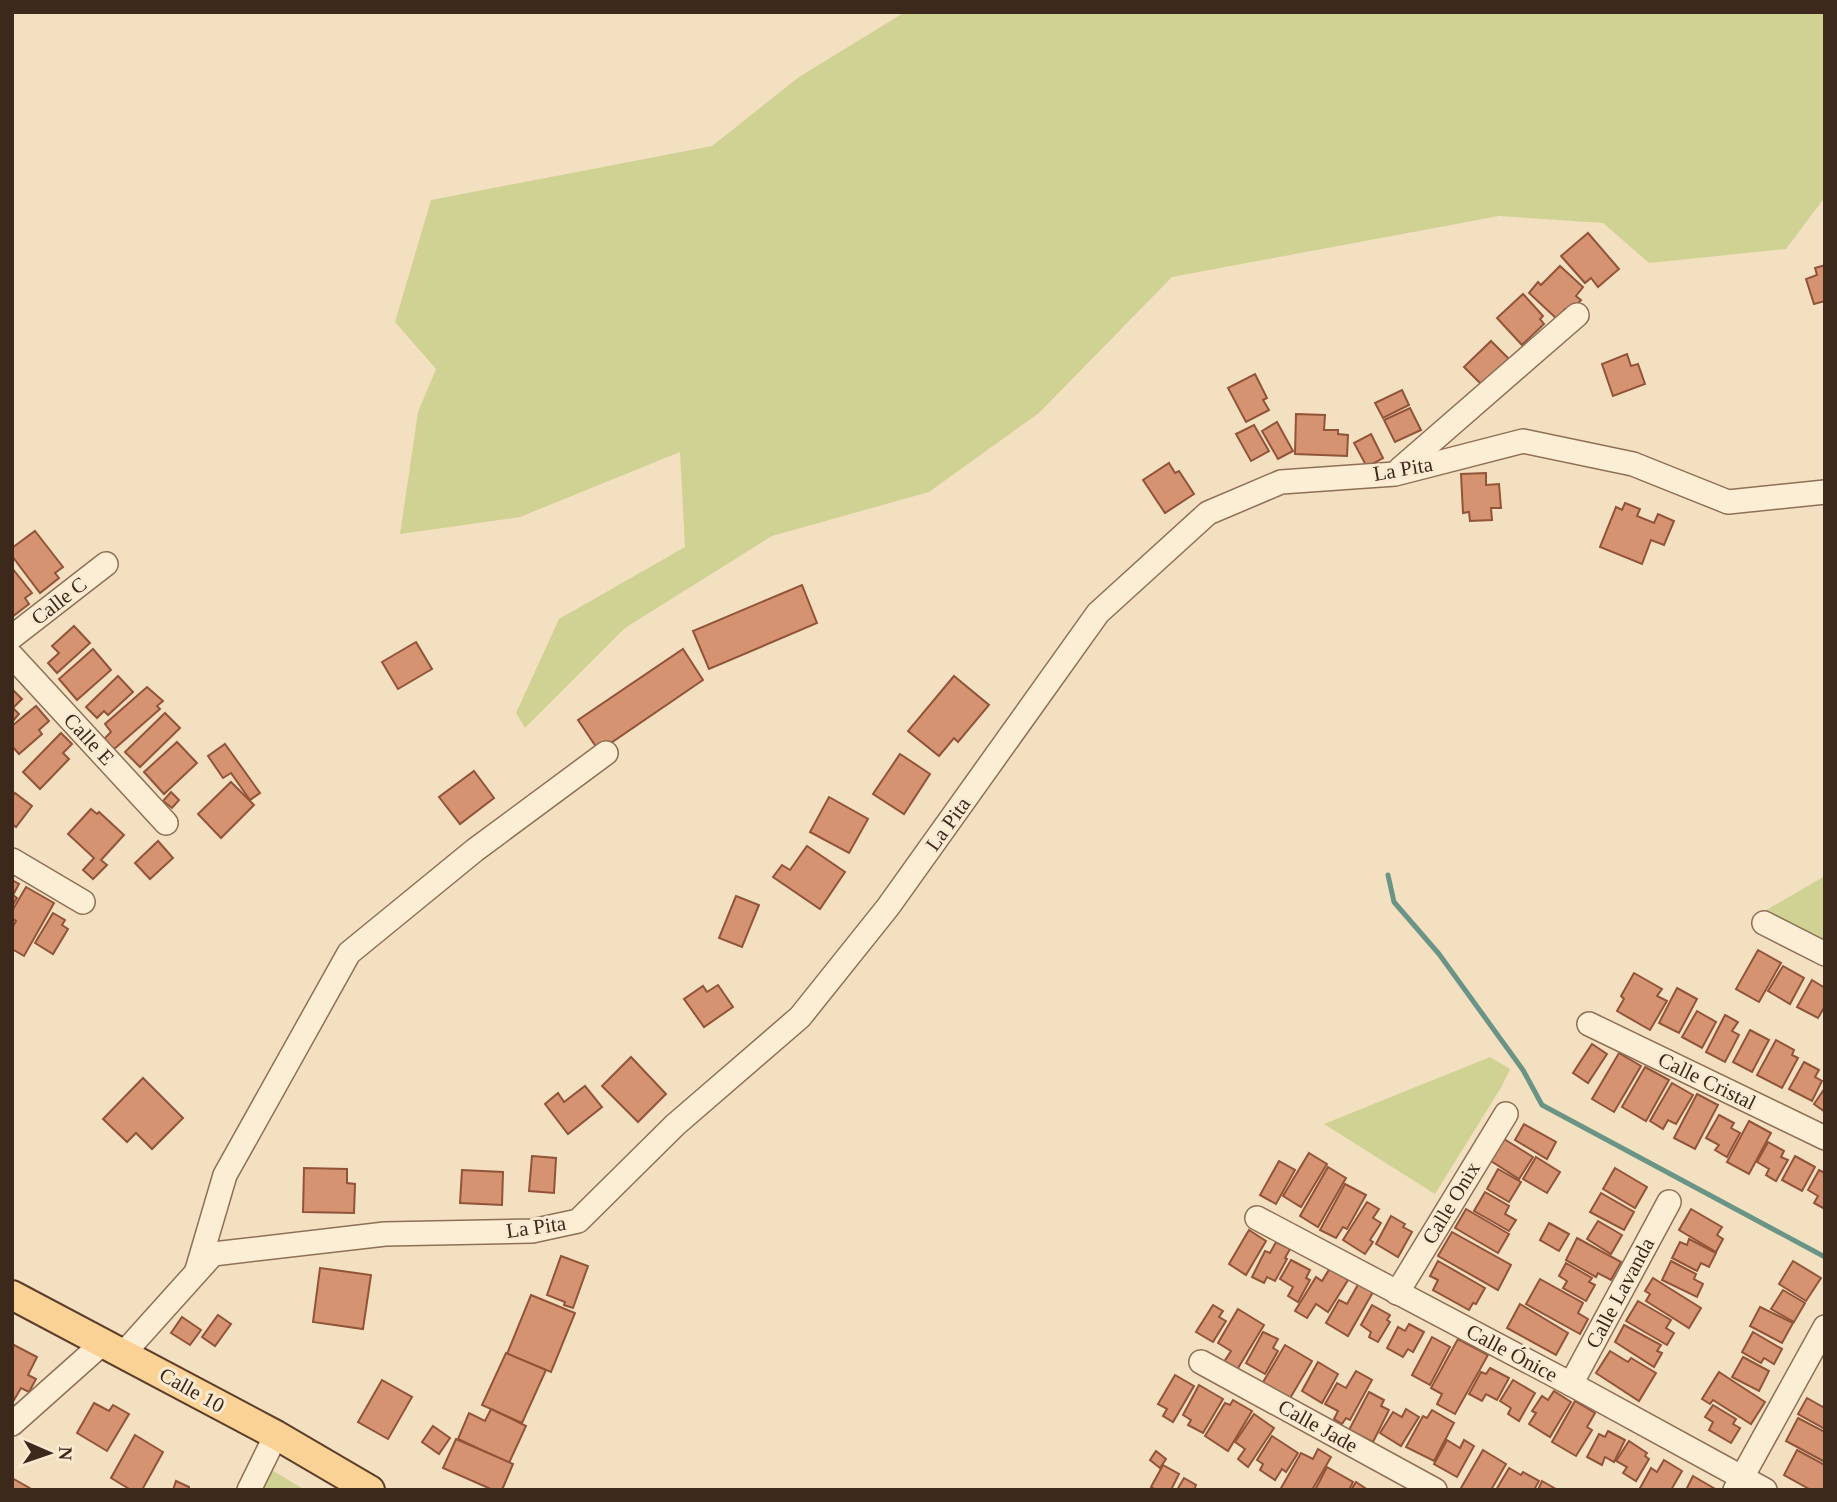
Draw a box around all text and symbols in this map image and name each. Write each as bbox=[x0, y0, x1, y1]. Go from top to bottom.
street label: La Pita bbox=[1371, 452, 1435, 486]
street label: Calle C bbox=[27, 572, 91, 630]
street label: Calle E bbox=[59, 708, 119, 770]
street label: La Pita bbox=[921, 792, 976, 855]
street label: Calle Cristal bbox=[1654, 1047, 1760, 1115]
street label: Calle Onix bbox=[1417, 1157, 1485, 1248]
street label: La Pita bbox=[505, 1211, 568, 1243]
street label: Calle Lavanda bbox=[1581, 1233, 1660, 1352]
street label: Calle Ónice bbox=[1462, 1319, 1562, 1387]
street label: Calle 10 bbox=[155, 1362, 229, 1418]
street label: Calle Jade bbox=[1274, 1394, 1362, 1458]
north arrow bbox=[14, 1418, 84, 1488]
text: N bbox=[55, 1446, 76, 1461]

